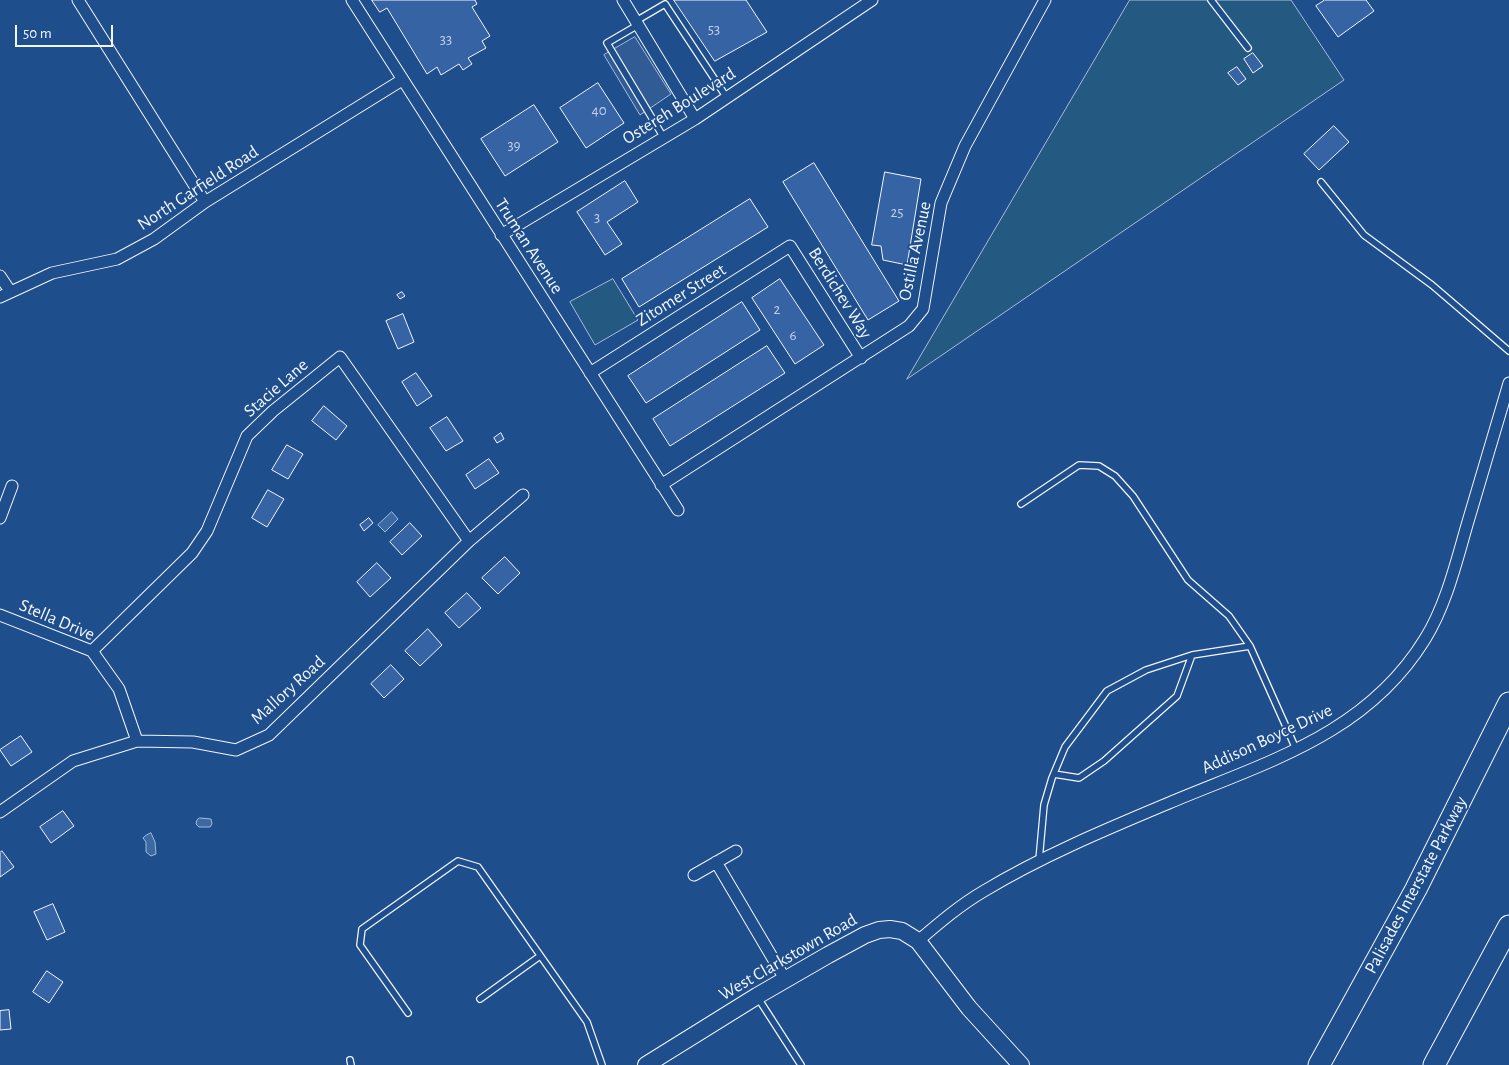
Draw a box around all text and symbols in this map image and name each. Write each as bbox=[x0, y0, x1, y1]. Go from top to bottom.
scale bar bbox=[18, 15, 115, 47]
house number: 53 bbox=[708, 20, 720, 38]
text: 50 m bbox=[23, 26, 52, 41]
house number: 33 bbox=[440, 30, 452, 48]
street label: Ostereh Boulevard bbox=[619, 63, 739, 149]
house number: 40 bbox=[591, 101, 607, 119]
house number: 39 bbox=[507, 136, 521, 154]
street label: North Garfield Road bbox=[133, 141, 263, 235]
street label: Truman Avenue bbox=[490, 194, 568, 298]
street label: Ostilla Avenue bbox=[894, 199, 936, 303]
house number: 25 bbox=[890, 203, 904, 221]
house number: 3 bbox=[594, 208, 600, 226]
street label: Berdichev Way bbox=[803, 243, 877, 343]
street label: Zitomer Street bbox=[632, 259, 730, 331]
house number: 2 bbox=[774, 300, 780, 318]
house number: 6 bbox=[789, 326, 797, 344]
street label: Stacie Lane bbox=[239, 354, 313, 422]
street label: Stella Drive bbox=[16, 594, 98, 646]
street label: Mallory Road bbox=[246, 651, 330, 729]
street label: Addison Boyce Drive bbox=[1198, 699, 1336, 779]
street label: Palisades Interstate Parkway bbox=[1360, 793, 1472, 977]
street label: West Clarkstown Road bbox=[715, 909, 861, 1005]

